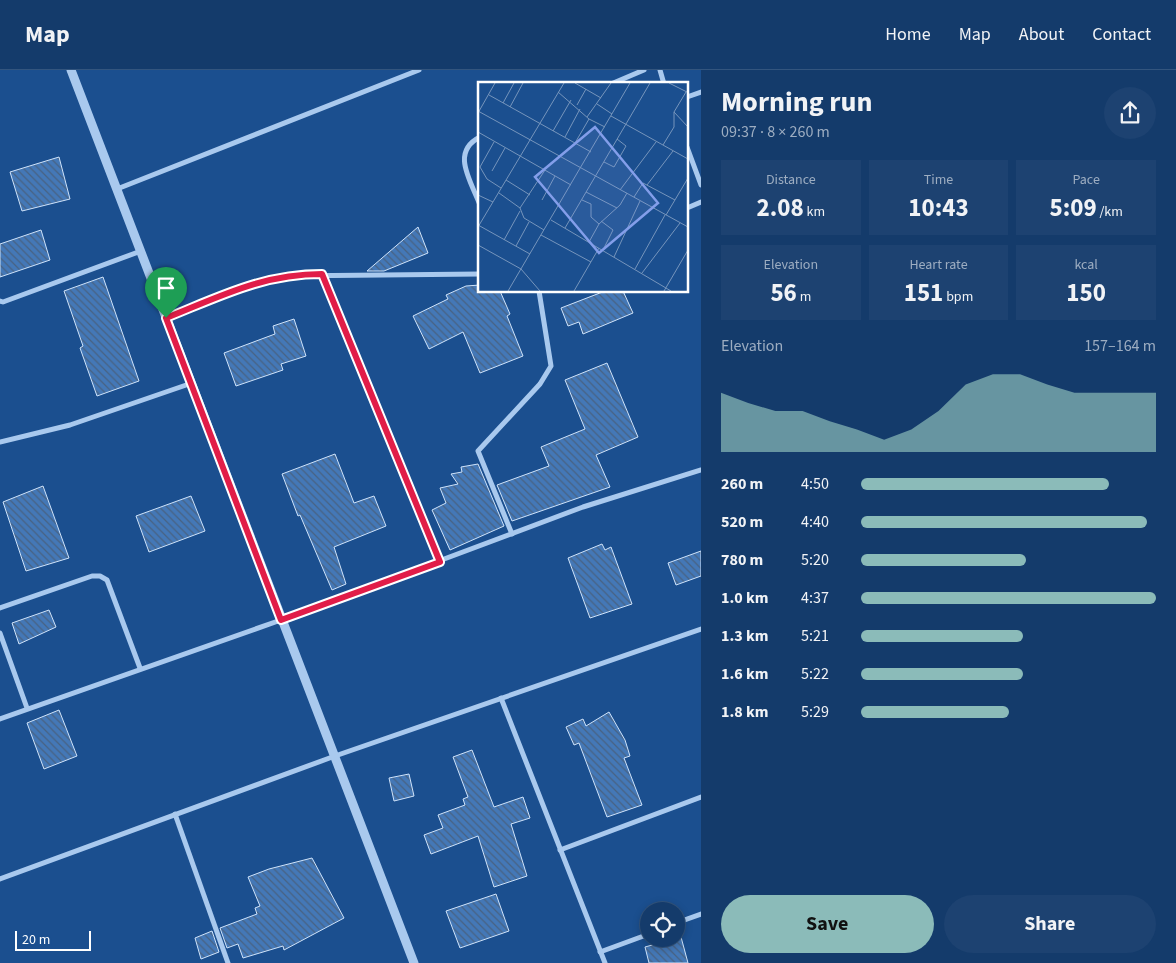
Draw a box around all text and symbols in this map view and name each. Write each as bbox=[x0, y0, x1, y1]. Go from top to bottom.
text: Map bbox=[25, 17, 70, 52]
text: Home bbox=[885, 22, 931, 47]
text: Map bbox=[959, 22, 991, 47]
text: About bbox=[1019, 22, 1064, 47]
text: Contact bbox=[1092, 22, 1151, 47]
inset map bbox=[478, 82, 688, 292]
text: Morning run bbox=[721, 82, 872, 122]
button: share bbox=[1104, 87, 1156, 139]
text: 09:37 · 8 × 260 m bbox=[721, 121, 830, 143]
text: Distance bbox=[766, 170, 816, 190]
text: Time bbox=[924, 170, 953, 190]
text: Pace bbox=[1072, 170, 1100, 190]
text: 2.08 bbox=[757, 190, 804, 226]
text: 10:43 bbox=[908, 190, 969, 226]
text: 5:09 bbox=[1049, 190, 1097, 226]
text: km bbox=[804, 202, 825, 222]
text: /km bbox=[1097, 202, 1123, 222]
text: Elevation bbox=[764, 255, 818, 275]
text: Heart rate bbox=[909, 255, 968, 275]
text: kcal bbox=[1074, 255, 1098, 275]
pin bbox=[145, 267, 187, 318]
icon: arrive bbox=[152, 274, 180, 302]
text: 56 bbox=[770, 275, 797, 311]
text: 151 bbox=[904, 275, 943, 311]
text: 150 bbox=[1066, 275, 1106, 311]
text: m bbox=[797, 287, 811, 307]
text: bpm bbox=[943, 287, 973, 307]
text: Elevation bbox=[721, 335, 783, 357]
text: 157–164 m bbox=[1084, 335, 1156, 357]
text: 260 m bbox=[721, 473, 763, 495]
text: 4:50 bbox=[801, 473, 829, 495]
text: 520 m bbox=[721, 511, 763, 533]
text: 4:40 bbox=[801, 511, 829, 533]
text: 780 m bbox=[721, 549, 763, 571]
text: 5:20 bbox=[801, 549, 829, 571]
text: 1.0 km bbox=[721, 587, 768, 609]
text: 4:37 bbox=[801, 587, 829, 609]
text: 1.3 km bbox=[721, 625, 768, 647]
text: 5:21 bbox=[801, 625, 829, 647]
text: 1.6 km bbox=[721, 663, 768, 685]
text: 5:22 bbox=[801, 663, 829, 685]
text: 1.8 km bbox=[721, 701, 768, 723]
text: 5:29 bbox=[801, 701, 829, 723]
button: Save bbox=[721, 895, 934, 953]
button: Share bbox=[944, 895, 1156, 953]
map controls bbox=[640, 902, 685, 947]
button: locate bbox=[640, 902, 685, 947]
scale bar bbox=[15, 928, 91, 951]
text: 20 m bbox=[22, 930, 50, 950]

